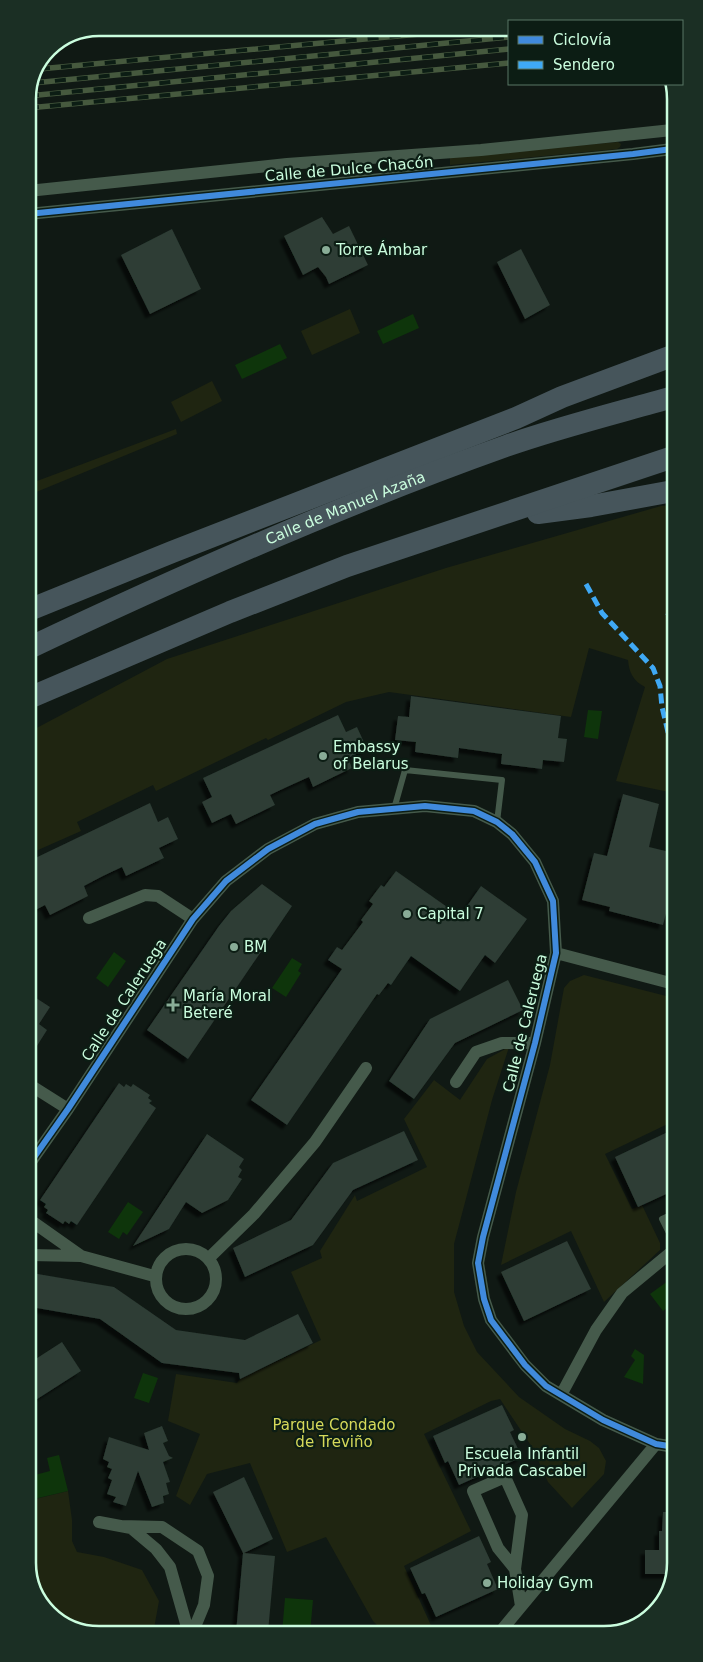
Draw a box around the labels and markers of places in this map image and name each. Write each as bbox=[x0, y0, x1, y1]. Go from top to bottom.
place label: Torre Ámbar bbox=[335, 240, 428, 259]
marker: Torre Ámbar bbox=[320, 244, 332, 256]
place label: Embassy of Belarus bbox=[333, 738, 409, 773]
marker: Embassy of Belarus bbox=[317, 750, 329, 762]
place label: Capital 7 bbox=[417, 905, 484, 923]
marker: Capital 7 bbox=[401, 908, 413, 920]
place label: BM bbox=[244, 938, 267, 956]
marker: BM bbox=[228, 941, 240, 953]
place label: María Moral Beteré bbox=[183, 987, 271, 1022]
marker: María Moral Beteré bbox=[167, 999, 179, 1011]
marker: Escuela Infantil Privada Cascabel bbox=[516, 1431, 528, 1443]
place label: Escuela Infantil Privada Cascabel bbox=[458, 1445, 586, 1480]
place label: Holiday Gym bbox=[497, 1574, 593, 1592]
marker: Holiday Gym bbox=[481, 1577, 493, 1589]

